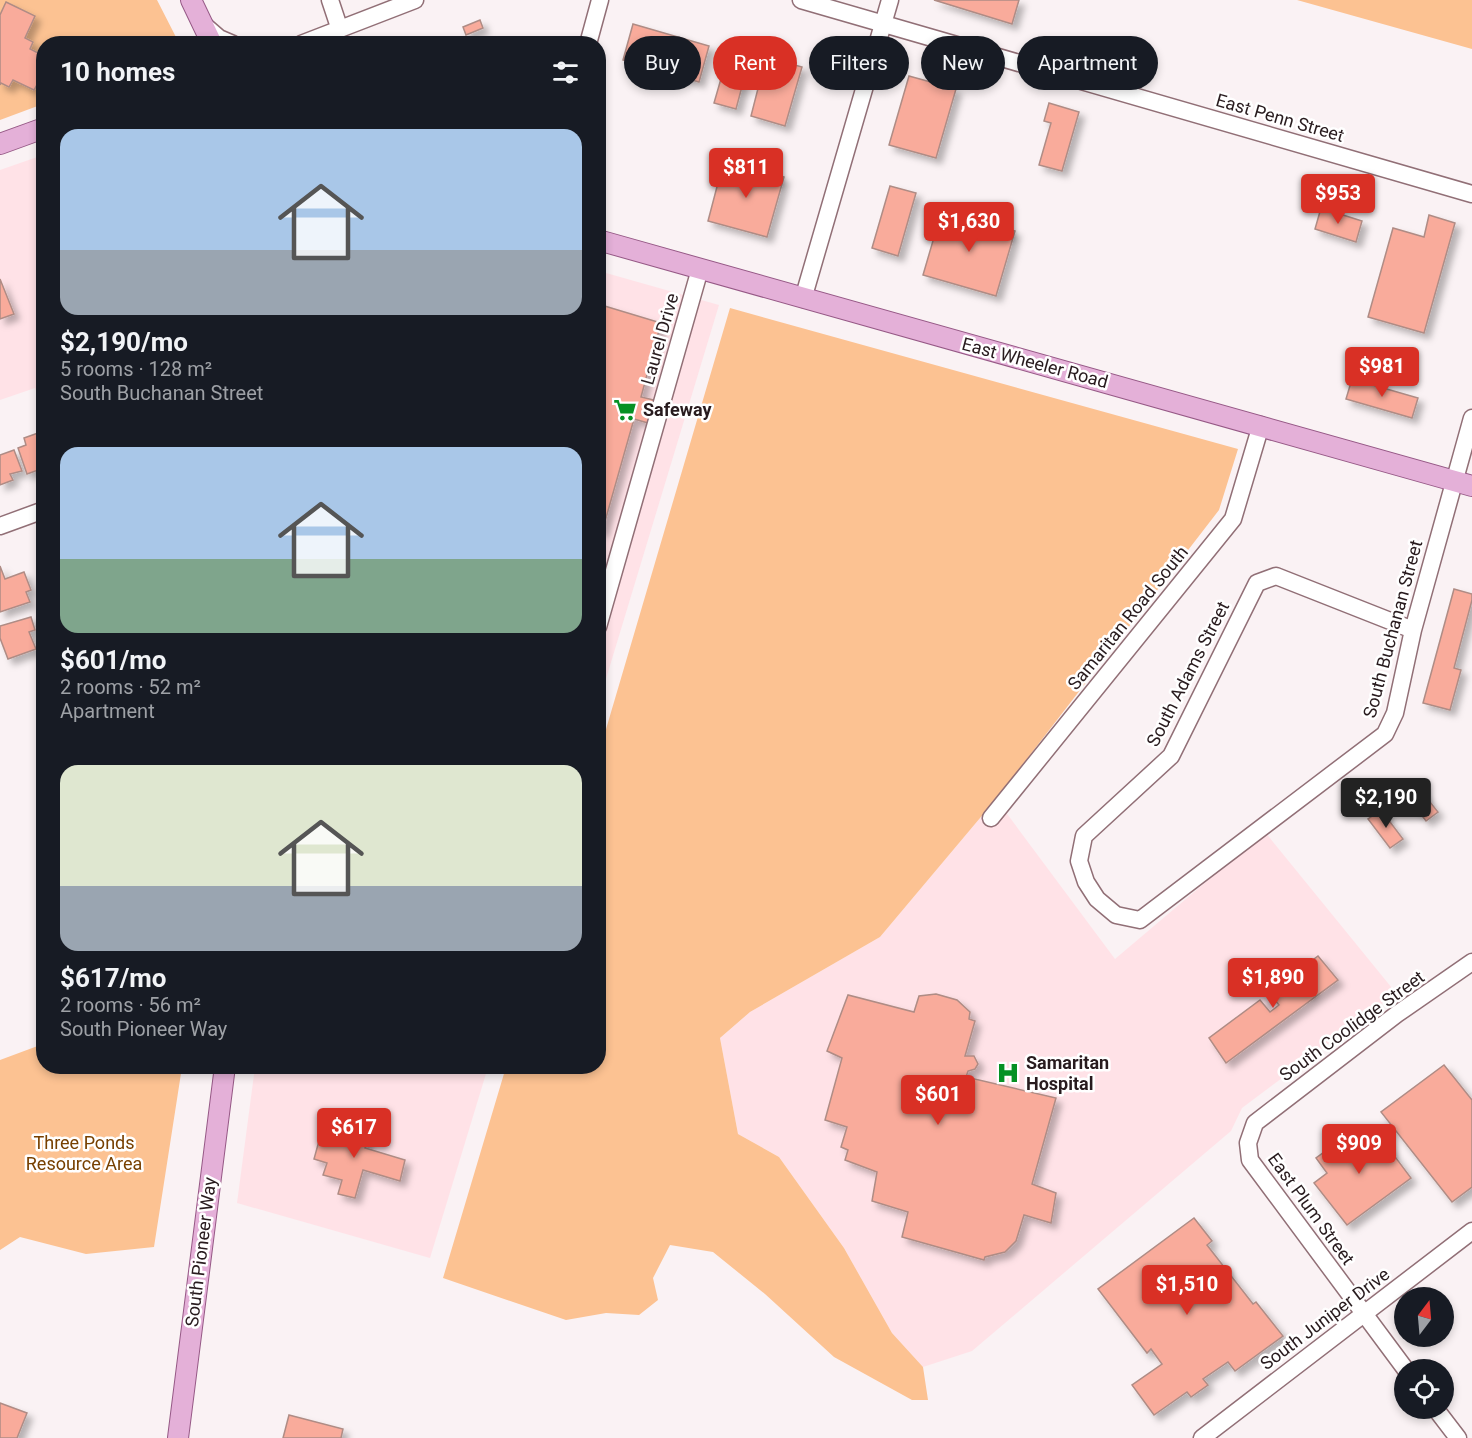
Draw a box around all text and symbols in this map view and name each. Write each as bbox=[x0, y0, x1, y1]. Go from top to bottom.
chip: Buy bbox=[624, 36, 701, 90]
chip: Rent bbox=[713, 36, 797, 90]
chip: Filters bbox=[809, 36, 909, 90]
chip: New bbox=[921, 36, 1005, 90]
chip: Apartment bbox=[1017, 36, 1158, 90]
icon: filters bbox=[549, 56, 582, 89]
text: 10 homes bbox=[60, 57, 175, 87]
street label: East Penn Street bbox=[1214, 89, 1347, 146]
pin: $811 bbox=[710, 148, 782, 199]
text: $811 bbox=[723, 155, 769, 179]
icon: home bbox=[267, 168, 375, 276]
pin: $953 bbox=[1302, 174, 1374, 225]
text: $953 bbox=[1315, 181, 1361, 205]
pin: $1,630 bbox=[920, 202, 1018, 253]
text: $1,630 bbox=[938, 209, 1000, 233]
street label: Laurel Drive bbox=[636, 291, 683, 387]
text: $2,190/mo bbox=[60, 327, 188, 357]
street label: East Wheeler Road bbox=[960, 333, 1111, 392]
pin: $981 bbox=[1346, 347, 1418, 398]
text: $981 bbox=[1359, 354, 1405, 378]
text: 5 rooms · 128 m² bbox=[60, 357, 212, 381]
text: South Buchanan Street bbox=[60, 381, 263, 405]
supermarket icon: Safeway bbox=[612, 397, 638, 423]
place label: Safeway bbox=[643, 399, 712, 420]
icon: home bbox=[267, 486, 375, 594]
street label: South Buchanan Street bbox=[1359, 538, 1426, 720]
street label: Samaritan Road South bbox=[1063, 541, 1192, 694]
street label: South Adams Street bbox=[1142, 598, 1233, 750]
text: $601/mo bbox=[60, 645, 167, 675]
text: 2 rooms · 52 m² bbox=[60, 675, 201, 699]
text: Apartment bbox=[60, 699, 155, 723]
pin: $2,190 bbox=[1337, 778, 1435, 829]
text: $2,190 bbox=[1355, 785, 1417, 809]
icon: home bbox=[267, 804, 375, 912]
pin: $1,890 bbox=[1224, 958, 1322, 1009]
text: $617/mo bbox=[60, 963, 167, 993]
text: $1,890 bbox=[1242, 965, 1304, 989]
street label: South Coolidge Street bbox=[1275, 966, 1428, 1085]
text: 2 rooms · 56 m² bbox=[60, 993, 201, 1017]
text: South Pioneer Way bbox=[60, 1017, 227, 1041]
place label: Samaritan Hospital bbox=[1026, 1052, 1109, 1094]
hospital icon: Samaritan Hospital bbox=[995, 1060, 1021, 1086]
pin: $601 bbox=[902, 1075, 974, 1126]
text: $601 bbox=[915, 1082, 961, 1106]
pin: $617 bbox=[318, 1108, 390, 1159]
text: $617 bbox=[331, 1115, 377, 1139]
pin: $909 bbox=[1323, 1124, 1395, 1175]
text: $909 bbox=[1336, 1131, 1382, 1155]
park label: Three Ponds Resource Area bbox=[26, 1132, 142, 1174]
street label: East Plum Street bbox=[1264, 1149, 1359, 1269]
street label: South Pioneer Way bbox=[181, 1175, 220, 1328]
street label: South Juniper Drive bbox=[1256, 1263, 1393, 1374]
pin: $1,510 bbox=[1138, 1265, 1236, 1316]
text: $1,510 bbox=[1156, 1272, 1218, 1296]
north arrow bbox=[1394, 1287, 1454, 1347]
map controls bbox=[1394, 1287, 1454, 1419]
button: locate bbox=[1394, 1359, 1454, 1419]

